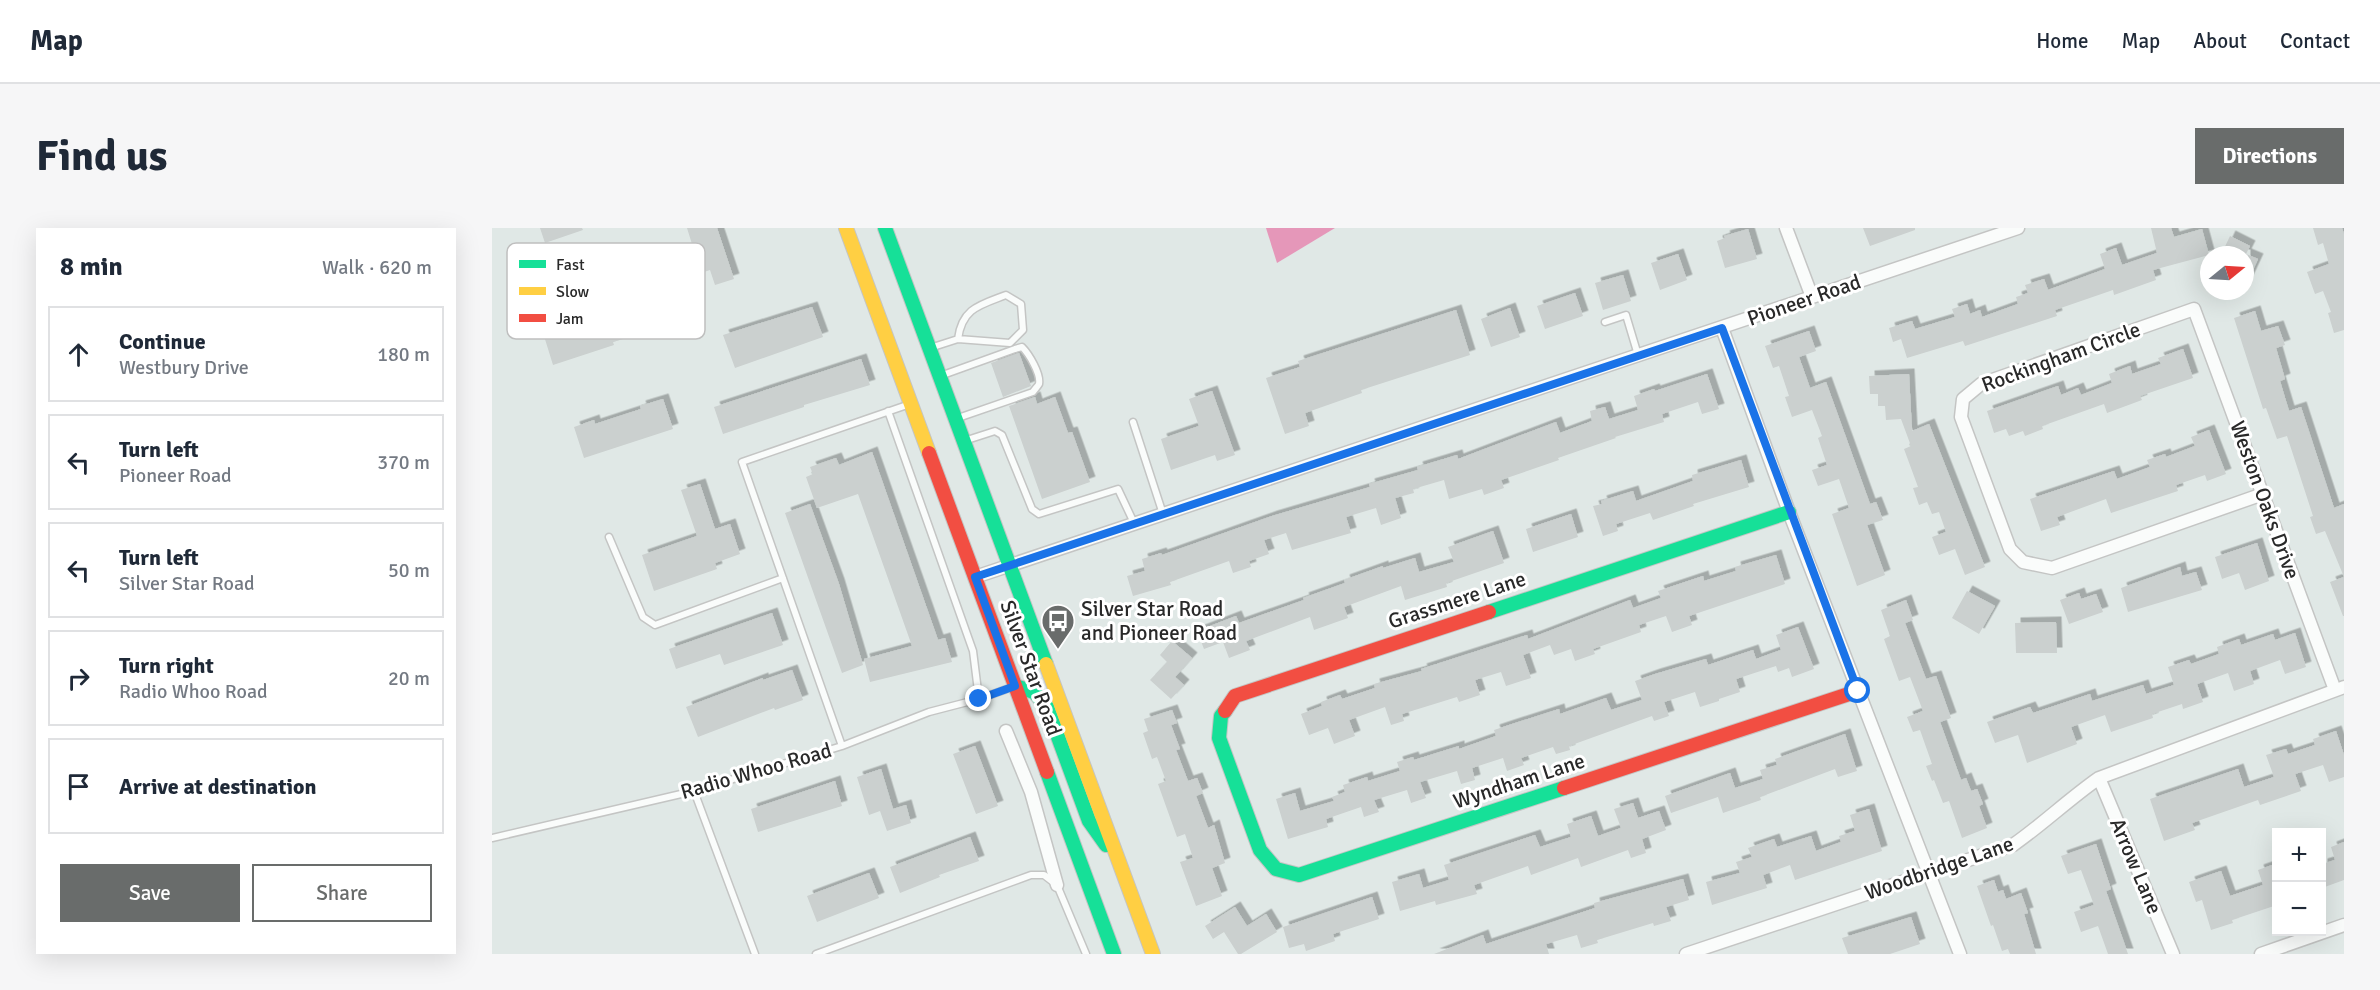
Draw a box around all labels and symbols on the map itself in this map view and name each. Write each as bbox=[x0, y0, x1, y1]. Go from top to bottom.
legend bbox=[507, 243, 705, 339]
north arrow bbox=[2200, 246, 2254, 300]
text: Fast bbox=[556, 255, 585, 275]
street label: Pioneer Road bbox=[1744, 268, 1864, 332]
text: Slow bbox=[556, 282, 590, 302]
text: Jam bbox=[556, 309, 584, 329]
street label: Rockingham Circle bbox=[1978, 316, 2144, 398]
street label: Weston Oaks Drive bbox=[2224, 417, 2306, 583]
street label: Grassmere Lane bbox=[1385, 566, 1529, 634]
place label: Silver Star Road and Pioneer Road bbox=[1081, 596, 1237, 646]
street label: Silver Star Road bbox=[994, 597, 1068, 739]
bus stop icon: Silver Star Road and Pioneer Road bbox=[1040, 603, 1076, 650]
route start bbox=[1844, 677, 1870, 703]
route end bbox=[965, 685, 991, 711]
street label: Radio Whoo Road bbox=[677, 737, 835, 805]
street label: Wyndham Lane bbox=[1450, 747, 1588, 815]
street label: Arrow Lane bbox=[2104, 814, 2168, 918]
street label: Woodbridge Lane bbox=[1861, 830, 2017, 906]

